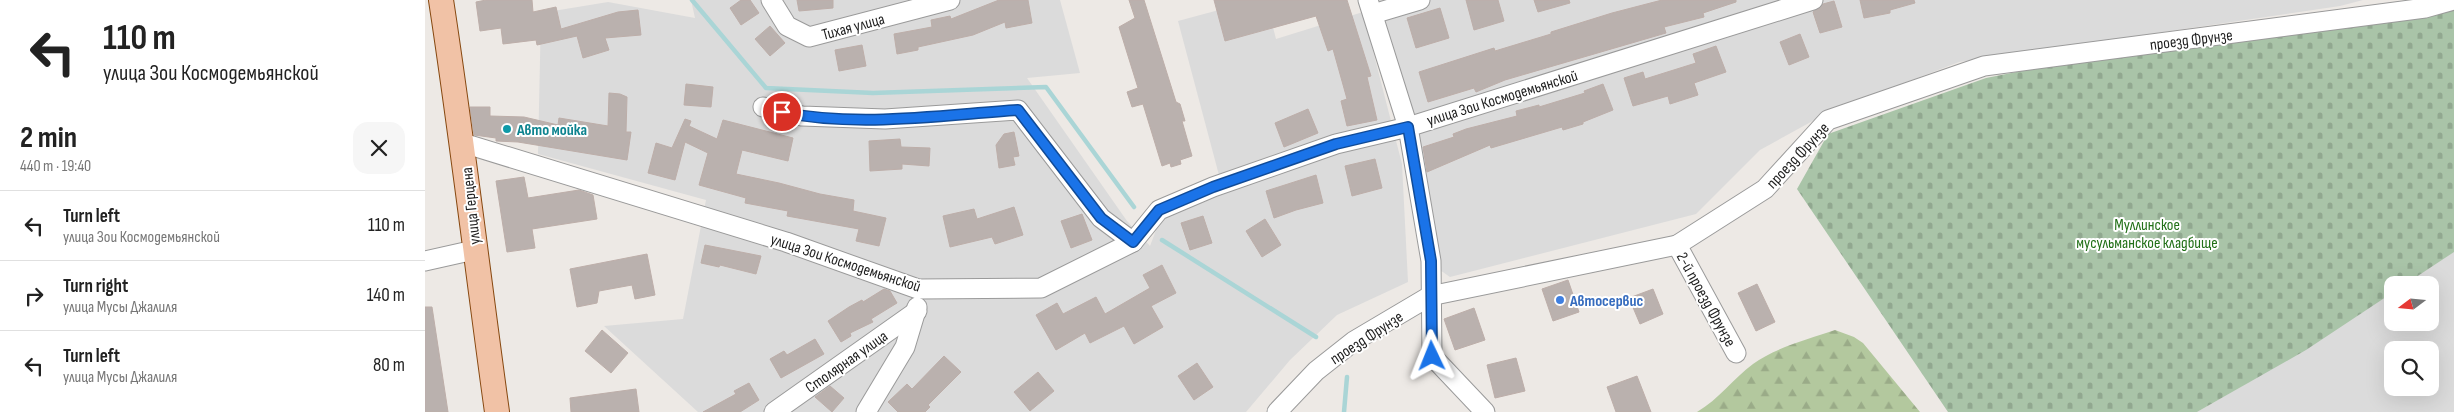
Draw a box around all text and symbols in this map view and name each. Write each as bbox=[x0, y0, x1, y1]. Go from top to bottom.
street label: Тихая улица bbox=[820, 10, 887, 45]
text: 110 m bbox=[103, 17, 176, 60]
icon: left bbox=[20, 20, 85, 85]
street label: проезд Фрунзе bbox=[2149, 26, 2234, 55]
text: улица Зои Космодемьянской bbox=[103, 60, 319, 87]
street label: улица Зои Космодемьянской bbox=[1425, 66, 1580, 130]
pin bbox=[761, 91, 803, 133]
icon: arrive bbox=[768, 98, 796, 126]
street label: проезд Фрунзе bbox=[1763, 119, 1833, 193]
text: 2 min bbox=[20, 120, 77, 156]
place label: Авто мойка bbox=[516, 121, 587, 140]
button: close bbox=[353, 122, 405, 174]
marker: Авто мойка bbox=[501, 123, 513, 135]
text: 440 m · 19:40 bbox=[20, 157, 91, 176]
street label: улица Герцена bbox=[458, 166, 485, 245]
text: Turn left bbox=[63, 205, 120, 228]
icon: left bbox=[20, 212, 48, 240]
text: 110 m bbox=[368, 214, 405, 237]
park label: Муллинское мусульманское кладбище bbox=[2076, 216, 2218, 253]
text: улица Зои Космодемьянской bbox=[63, 228, 220, 247]
street label: улица Зои Космодемьянской bbox=[768, 230, 923, 297]
street label: 2-й проезд Фрунзе bbox=[1672, 249, 1739, 350]
text: Turn right bbox=[63, 275, 128, 298]
north arrow bbox=[2384, 276, 2439, 331]
map controls bbox=[2384, 276, 2439, 396]
icon: right bbox=[20, 282, 48, 310]
text: 140 m bbox=[367, 284, 405, 307]
place label: Автосервис bbox=[1569, 292, 1643, 311]
marker: Автосервис bbox=[1554, 294, 1566, 306]
text: улица Мусы Джалиля bbox=[63, 298, 177, 317]
street label: проезд Фрунзе bbox=[1327, 308, 1407, 369]
street label: Столярная улица bbox=[802, 327, 892, 398]
position arrow bbox=[1405, 329, 1457, 381]
button: search bbox=[2384, 341, 2439, 396]
text: Turn left bbox=[63, 345, 120, 368]
icon: left bbox=[20, 352, 48, 380]
text: 80 m bbox=[373, 354, 405, 377]
text: улица Мусы Джалиля bbox=[63, 368, 177, 387]

